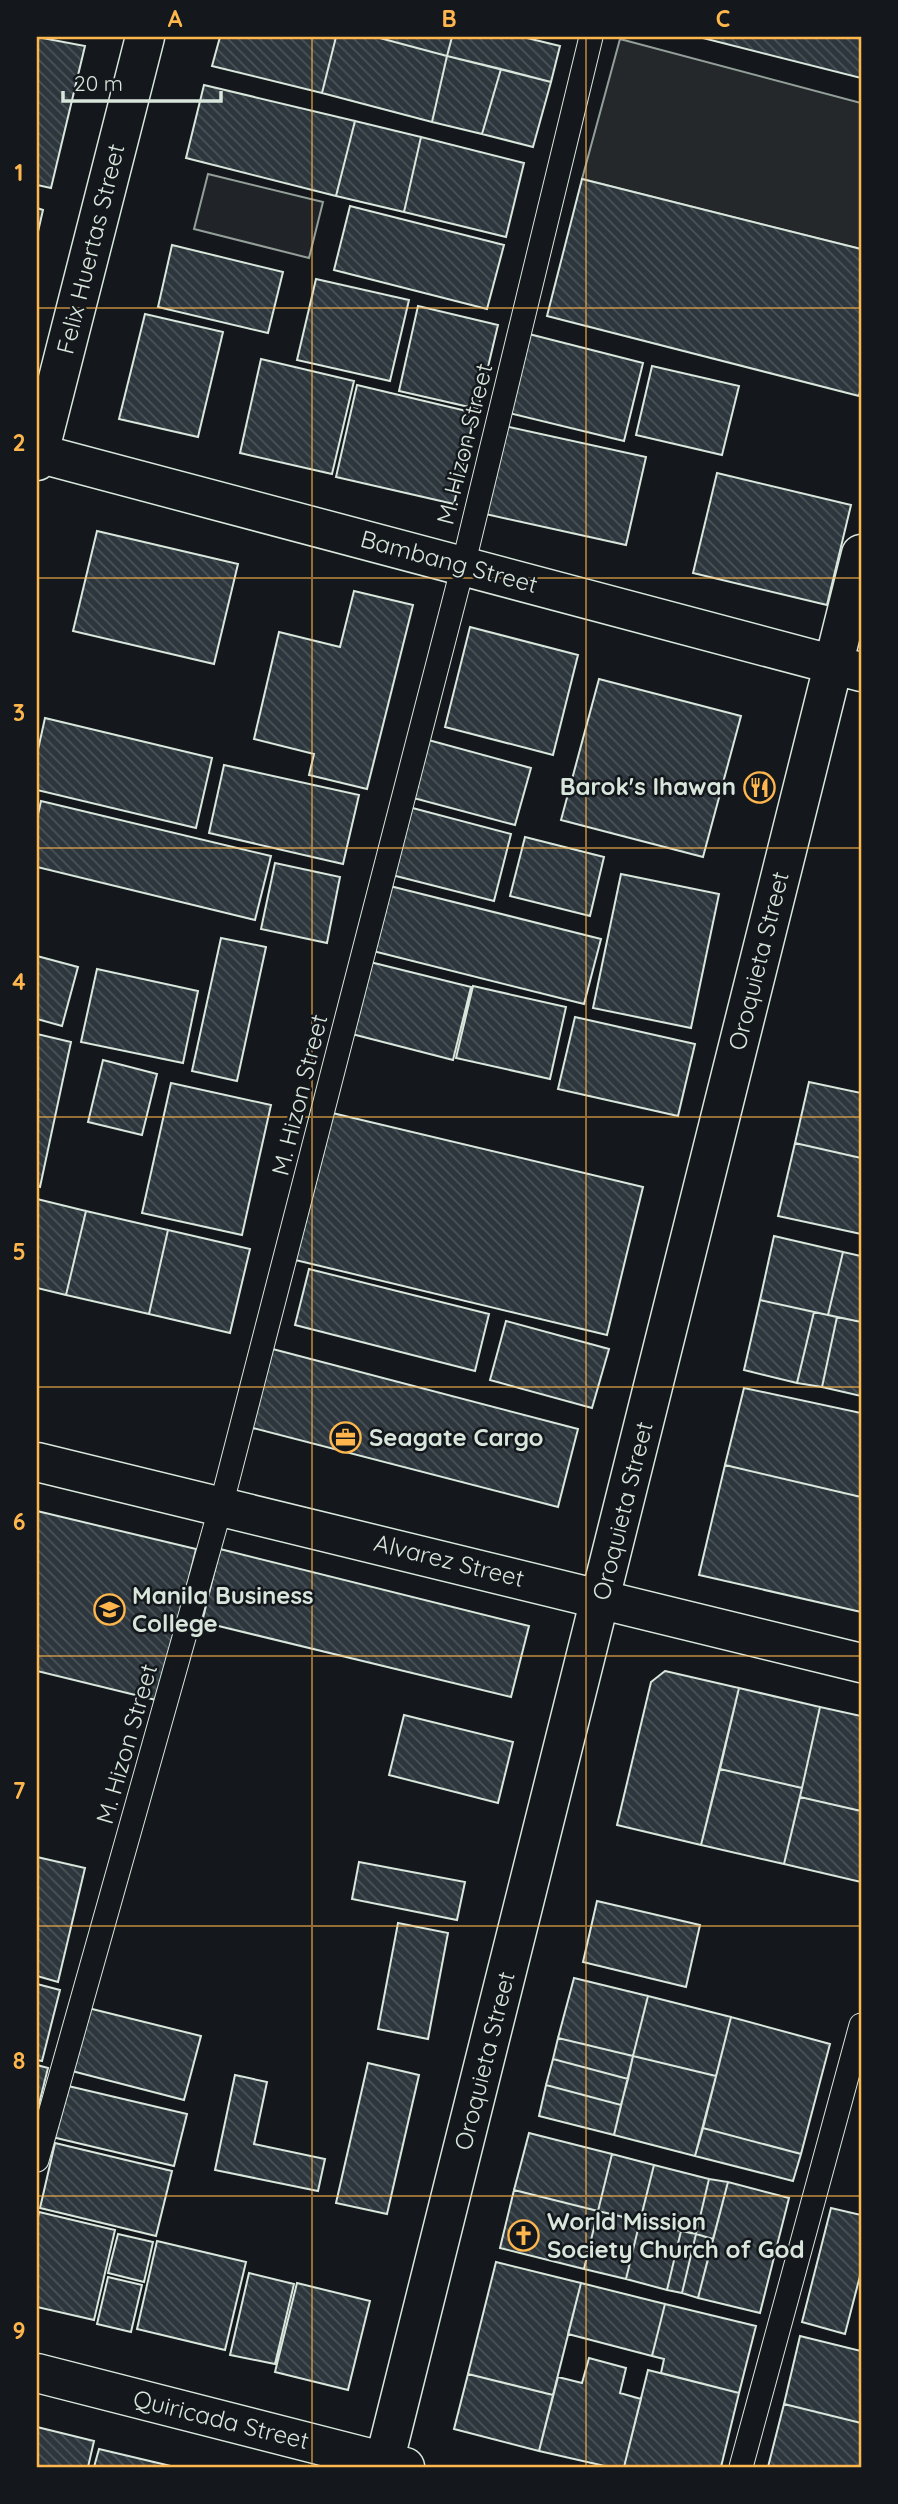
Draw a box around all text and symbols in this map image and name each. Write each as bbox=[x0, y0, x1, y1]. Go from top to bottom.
text: A bbox=[168, 4, 183, 33]
text: B bbox=[441, 4, 457, 33]
text: C bbox=[716, 4, 730, 33]
scale bar bbox=[63, 60, 220, 104]
text: 20 m bbox=[74, 70, 123, 96]
street label: Felix Huertas Street bbox=[49, 141, 131, 357]
text: 1 bbox=[15, 158, 23, 187]
street label: M. Hizon Street bbox=[430, 360, 499, 527]
text: 2 bbox=[12, 428, 26, 457]
street label: Bambang Street bbox=[357, 523, 541, 599]
text: 3 bbox=[13, 698, 25, 727]
restaurant icon: Barok's Ihawan bbox=[742, 770, 776, 804]
place label: Barok's Ihawan bbox=[560, 771, 736, 801]
street label: Oroquieta Street bbox=[721, 868, 795, 1053]
text: 4 bbox=[12, 967, 26, 996]
street label: M. Hizon Street bbox=[265, 1011, 334, 1178]
text: 5 bbox=[12, 1237, 26, 1266]
street label: Oroquieta Street bbox=[585, 1418, 659, 1603]
office icon: Seagate Cargo bbox=[329, 1421, 363, 1455]
place label: Seagate Cargo bbox=[369, 1422, 544, 1452]
text: 6 bbox=[13, 1507, 25, 1536]
street label: Alvarez Street bbox=[371, 1527, 527, 1593]
place label: Manila Business College bbox=[132, 1580, 314, 1638]
school or university icon: Manila Business College bbox=[92, 1593, 126, 1627]
street label: M. Hizon Street bbox=[89, 1660, 163, 1827]
text: 7 bbox=[13, 1776, 26, 1805]
street label: Oroquieta Street bbox=[447, 1968, 521, 2153]
text: 8 bbox=[13, 2046, 25, 2075]
place label: World Mission Society Church of God bbox=[547, 2206, 805, 2264]
church icon: World Mission Society Church of God bbox=[507, 2219, 541, 2253]
text: 9 bbox=[12, 2316, 26, 2345]
street label: Quiricada Street bbox=[130, 2383, 312, 2455]

